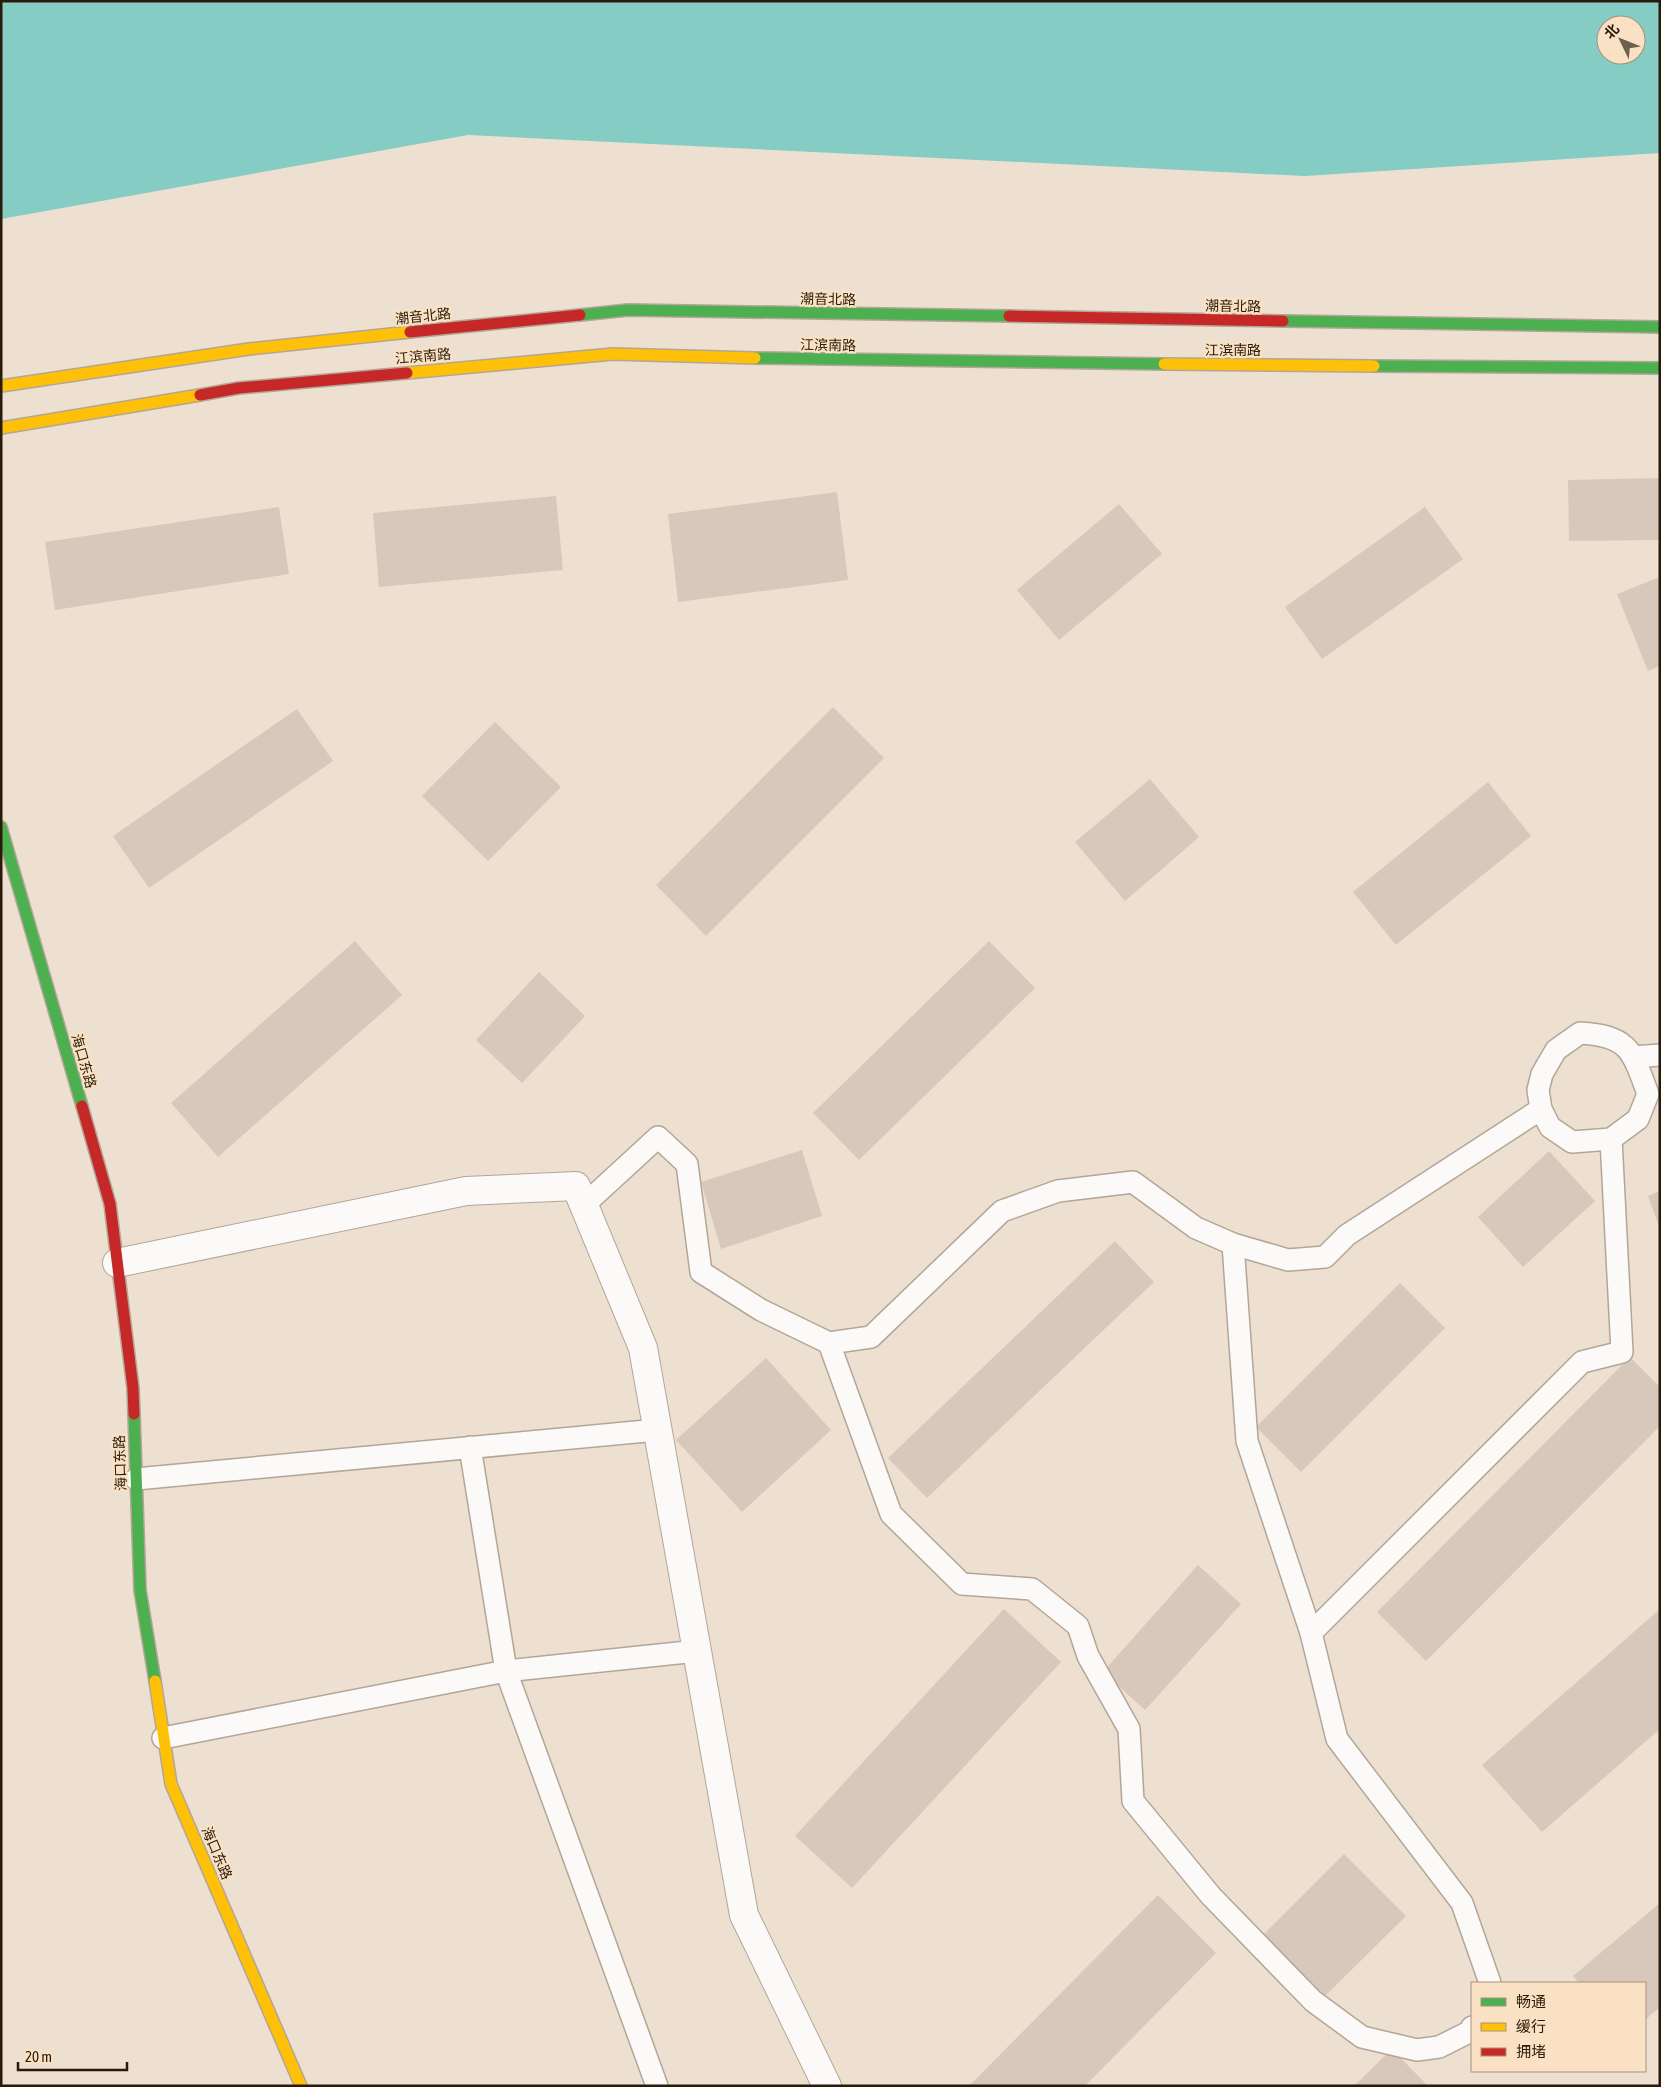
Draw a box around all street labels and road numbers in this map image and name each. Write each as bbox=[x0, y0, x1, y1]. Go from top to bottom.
street label: 潮音北路 bbox=[800, 291, 856, 307]
street label: 潮音北路 bbox=[1205, 298, 1261, 314]
street label: 潮音北路 bbox=[394, 305, 452, 327]
street label: 江滨南路 bbox=[800, 337, 856, 353]
street label: 江滨南路 bbox=[1205, 342, 1261, 358]
street label: 江滨南路 bbox=[394, 346, 452, 366]
street label: 海口东路 bbox=[69, 1032, 99, 1090]
street label: 海口东路 bbox=[111, 1435, 129, 1491]
street label: 海口东路 bbox=[199, 1824, 235, 1882]

